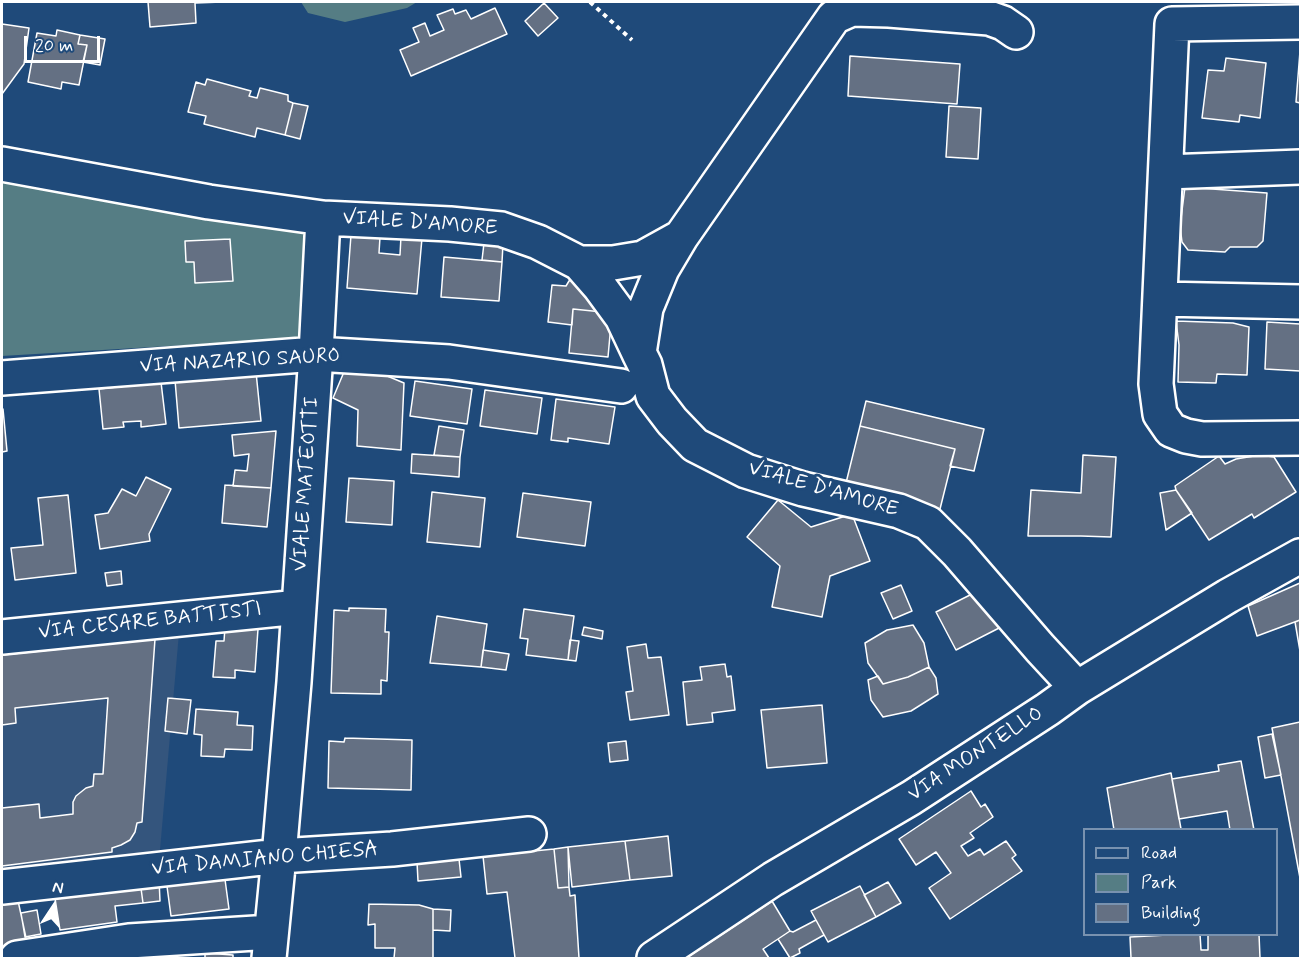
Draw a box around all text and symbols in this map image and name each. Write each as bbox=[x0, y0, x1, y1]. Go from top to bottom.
scale bar bbox=[27, 24, 104, 62]
text: 20 m bbox=[35, 34, 73, 58]
street label: VIALE D'AMORE bbox=[342, 206, 498, 242]
street label: VIA NAZARIO SAURO bbox=[139, 344, 341, 380]
street label: VIALE MATEOTTI bbox=[288, 396, 326, 572]
street label: VIALE D'AMORE bbox=[745, 457, 901, 523]
street label: VIA CESARE BATTISTI bbox=[37, 598, 263, 646]
street label: VIA MONTELLO bbox=[904, 702, 1048, 808]
legend bbox=[1083, 828, 1278, 936]
street label: VIA DAMIANO CHIESA bbox=[151, 838, 379, 882]
text: Road bbox=[1141, 841, 1177, 865]
text: Park bbox=[1141, 871, 1177, 895]
north arrow bbox=[24, 876, 84, 936]
text: N bbox=[50, 877, 65, 899]
text: Building bbox=[1141, 901, 1201, 925]

